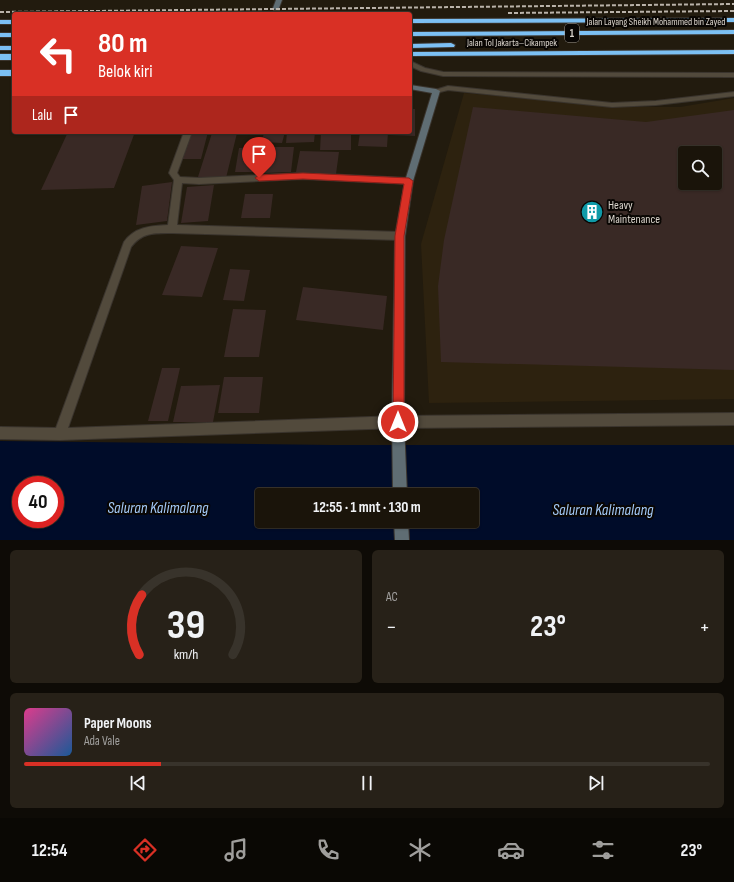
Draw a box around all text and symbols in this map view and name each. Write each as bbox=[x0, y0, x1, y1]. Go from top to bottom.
street label: Jalan Layang Sheikh Mohammed bin Zayed bbox=[585, 16, 726, 28]
road number: 1 bbox=[565, 24, 579, 42]
text: 80 m bbox=[98, 27, 147, 60]
icon: left bbox=[32, 28, 84, 80]
street label: Jalan Tol Jakarta–Cikampek bbox=[466, 37, 557, 49]
text: Belok kiri bbox=[98, 61, 153, 82]
icon: arrive bbox=[60, 104, 82, 126]
text: Lalu bbox=[32, 106, 52, 125]
pin bbox=[242, 137, 276, 178]
icon: arrive bbox=[248, 143, 270, 165]
map controls bbox=[678, 146, 722, 190]
button: search bbox=[678, 146, 722, 190]
place label: Heavy Maintenance bbox=[608, 198, 660, 227]
building icon: Heavy Maintenance bbox=[579, 199, 605, 225]
position arrow bbox=[377, 401, 419, 443]
speed limit sign: 40 bbox=[12, 476, 64, 528]
text: 12:55 · 1 mnt · 130 m bbox=[313, 498, 421, 517]
water label: Saluran Kalimalang bbox=[107, 499, 209, 518]
water label: Saluran Kalimalang bbox=[552, 501, 654, 520]
text: AC bbox=[386, 589, 398, 605]
text: 39 bbox=[167, 600, 205, 649]
text: 23° bbox=[530, 609, 566, 645]
text: − bbox=[386, 614, 397, 641]
text: + bbox=[699, 614, 710, 641]
text: km/h bbox=[174, 645, 198, 662]
text: Paper Moons bbox=[84, 714, 152, 733]
text: Ada Vale bbox=[84, 733, 120, 749]
icon: previous bbox=[127, 772, 149, 794]
icon: pause bbox=[356, 772, 378, 794]
icon: next bbox=[585, 772, 607, 794]
icon: directions bbox=[131, 836, 159, 864]
icon: music bbox=[222, 836, 250, 864]
icon: phone bbox=[314, 836, 342, 864]
icon: climate bbox=[406, 836, 434, 864]
icon: car bbox=[497, 836, 525, 864]
icon: filters bbox=[589, 836, 617, 864]
text: 12:54 bbox=[32, 840, 67, 861]
text: 23° bbox=[681, 840, 702, 861]

